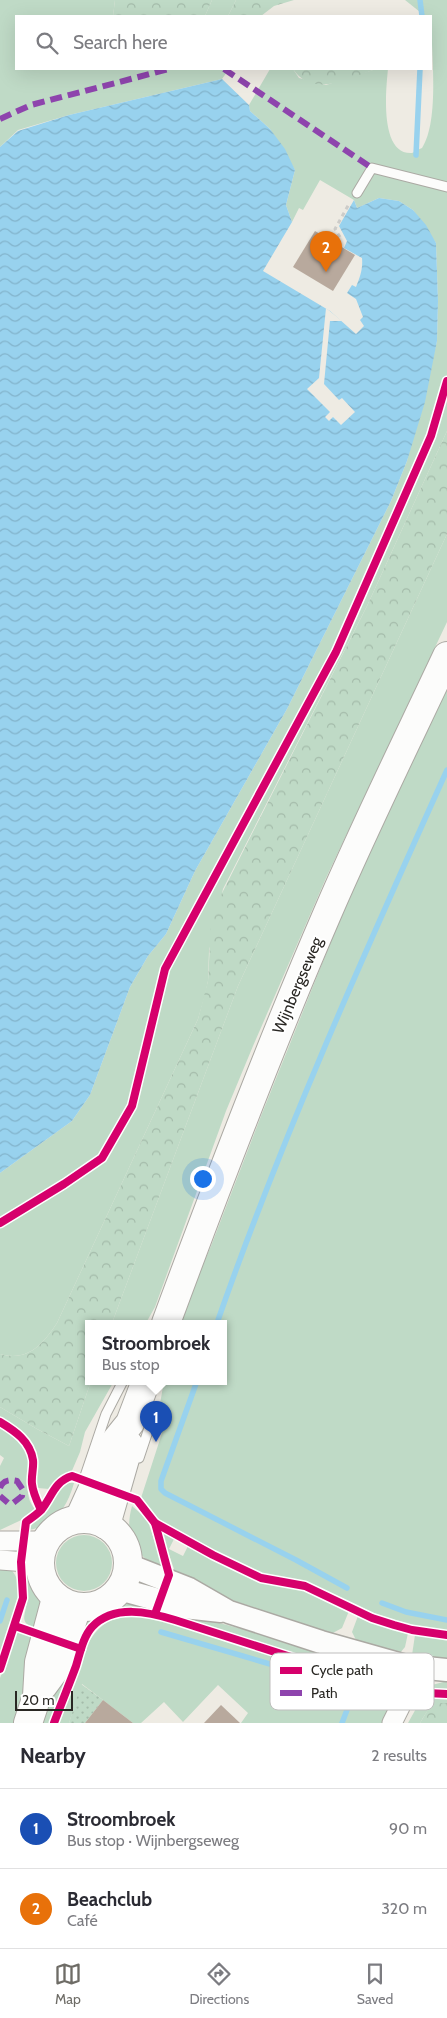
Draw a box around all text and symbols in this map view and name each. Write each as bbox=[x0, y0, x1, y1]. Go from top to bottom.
search box bbox=[15, 15, 432, 70]
icon: search bbox=[33, 29, 61, 57]
text: Search here bbox=[73, 31, 167, 54]
pin: 2 bbox=[310, 231, 342, 272]
street label: Wijnbergseweg bbox=[269, 933, 327, 1036]
your location bbox=[190, 1166, 216, 1192]
popup bbox=[85, 1320, 227, 1385]
text: Stroombroek bbox=[102, 1332, 210, 1355]
text: Bus stop bbox=[102, 1355, 160, 1374]
pin: 1 bbox=[140, 1401, 172, 1442]
legend bbox=[270, 1653, 434, 1710]
text: Cycle path bbox=[311, 1661, 373, 1679]
text: Path bbox=[311, 1684, 338, 1702]
scale bar bbox=[15, 1688, 72, 1711]
text: 20 m bbox=[22, 1691, 55, 1709]
text: Nearby bbox=[20, 1743, 86, 1768]
text: 2 results bbox=[371, 1746, 427, 1765]
text: Stroombroek bbox=[67, 1808, 175, 1831]
text: 1 bbox=[33, 1819, 39, 1838]
text: 90 m bbox=[389, 1819, 427, 1838]
text: Bus stop · Wijnbergseweg bbox=[67, 1831, 239, 1850]
text: Beachclub bbox=[67, 1888, 152, 1911]
text: 2 bbox=[32, 1899, 40, 1918]
text: 320 m bbox=[381, 1899, 427, 1918]
text: Café bbox=[67, 1911, 98, 1930]
tab: Map bbox=[54, 1960, 82, 2008]
tab: Directions bbox=[189, 1960, 249, 2008]
tab: Saved bbox=[357, 1960, 393, 2008]

